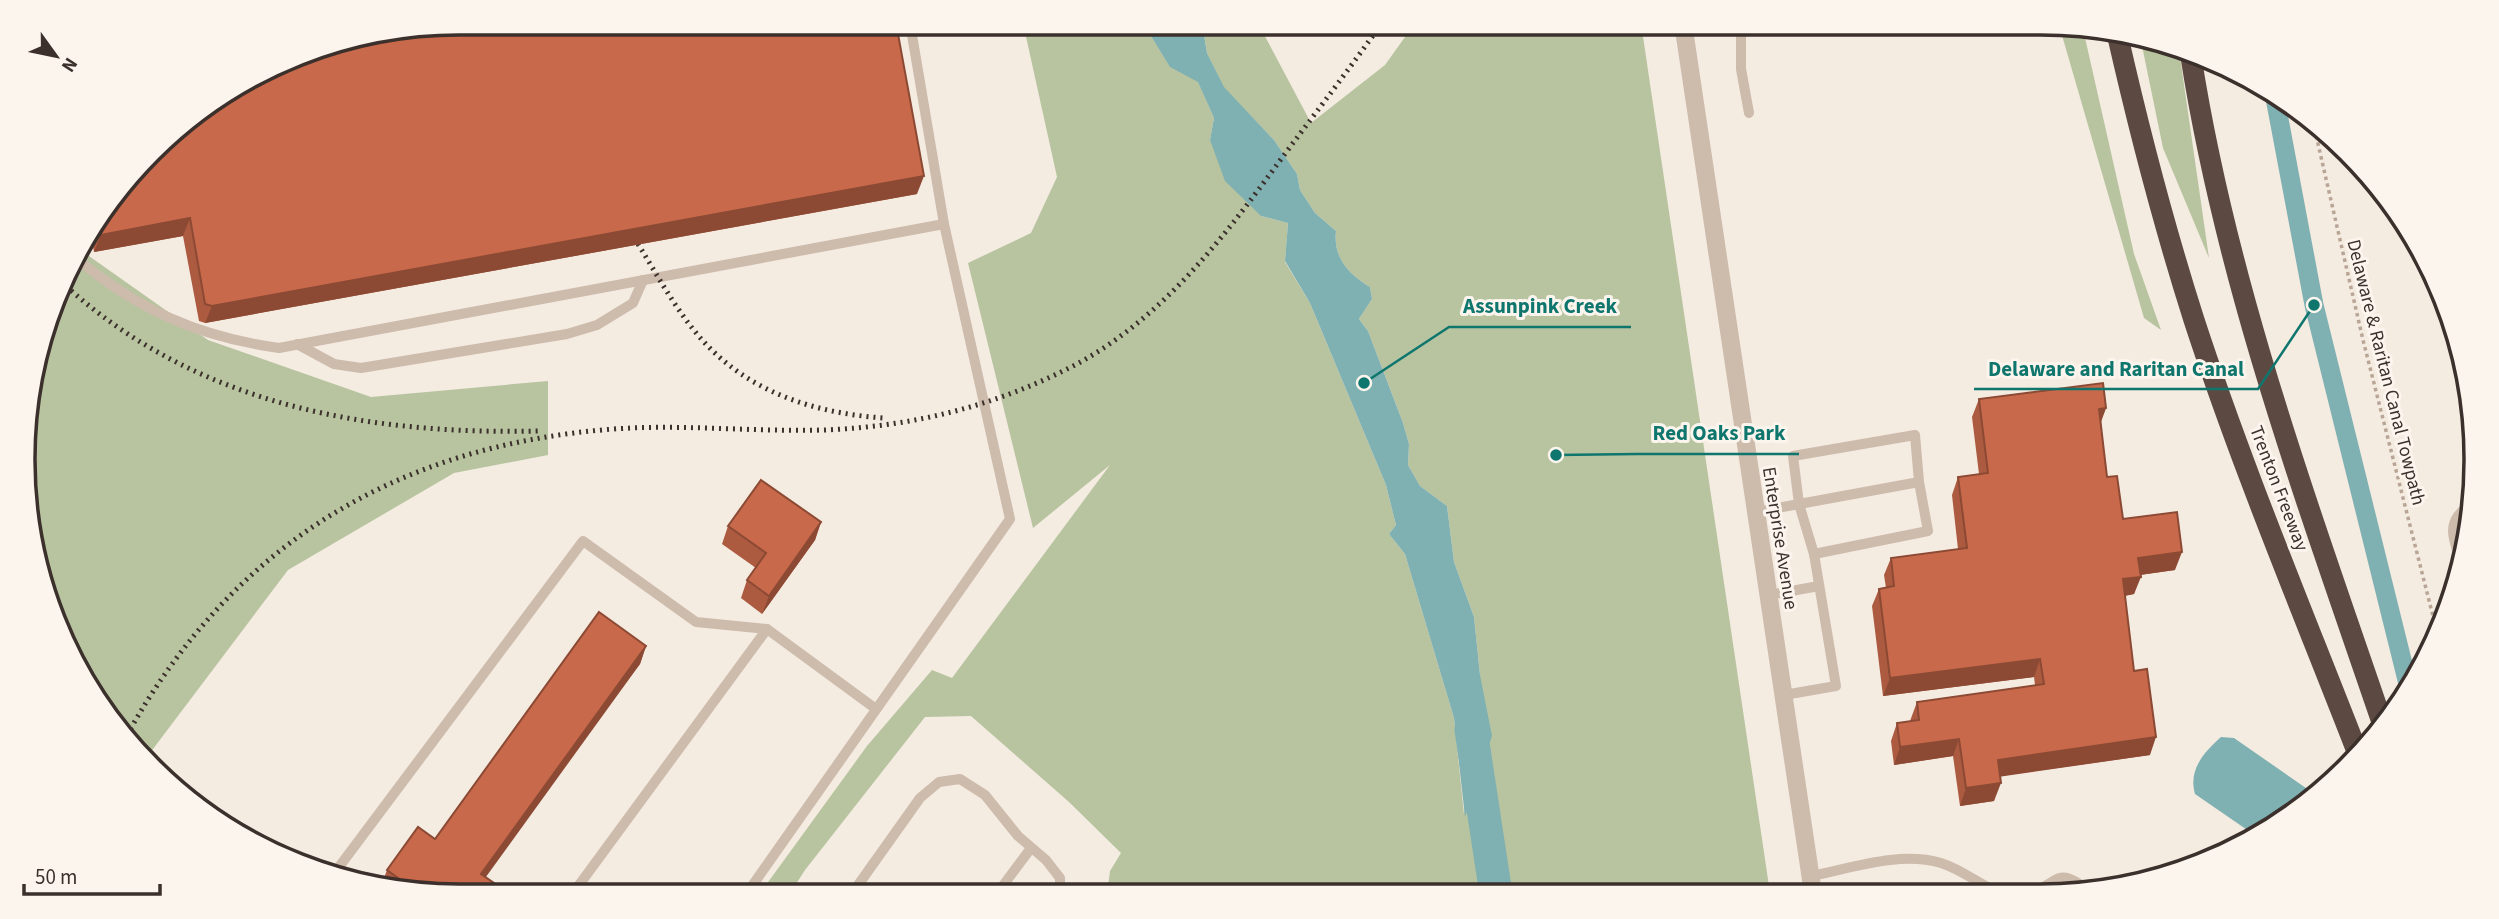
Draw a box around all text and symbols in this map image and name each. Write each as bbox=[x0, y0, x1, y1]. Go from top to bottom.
north arrow bbox=[21, 21, 91, 91]
text: N bbox=[54, 52, 84, 77]
street label: Delaware & Raritan Canal Towpath bbox=[2339, 237, 2432, 508]
callout: Assunpink Creek bbox=[1449, 285, 1631, 327]
text: Assunpink Creek bbox=[1462, 291, 1618, 321]
callout: Delaware and Raritan Canal bbox=[1974, 347, 2258, 389]
text: Delaware and Raritan Canal bbox=[1988, 354, 2244, 384]
callout: Red Oaks Park bbox=[1638, 412, 1799, 454]
text: Red Oaks Park bbox=[1653, 418, 1786, 448]
street label: Trenton Freeway bbox=[2242, 422, 2315, 555]
street label: Enterprise Avenue bbox=[1755, 465, 1804, 612]
scale bar bbox=[24, 852, 161, 896]
text: 50 m bbox=[35, 862, 77, 892]

